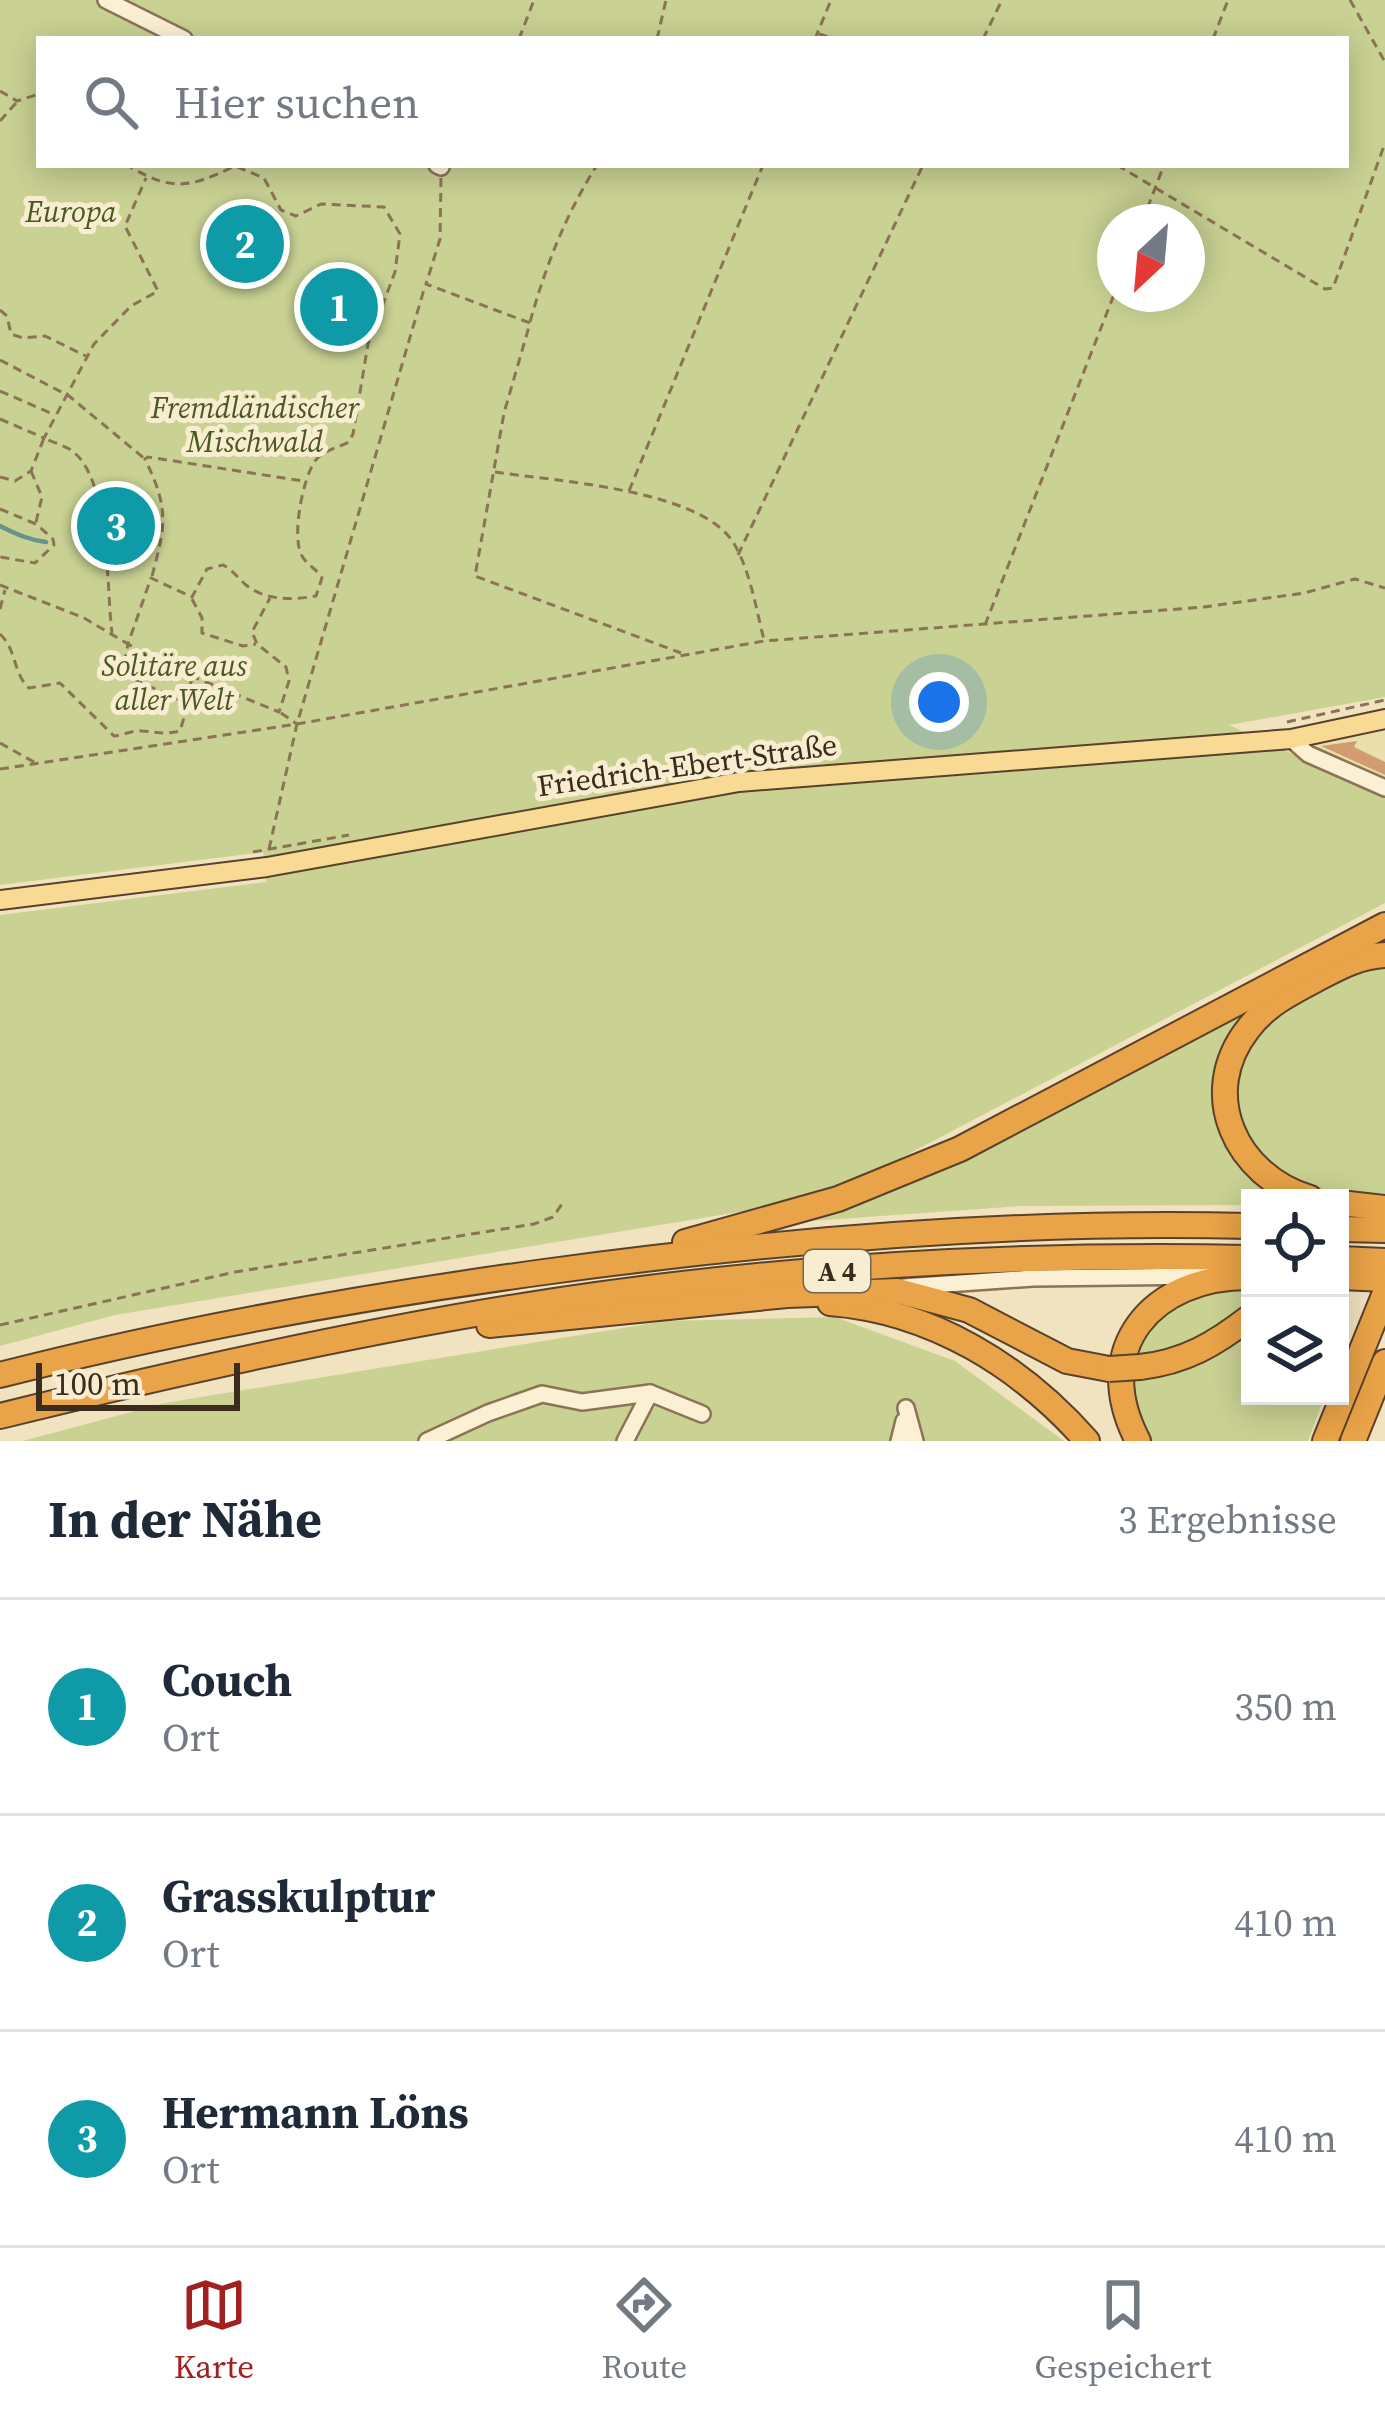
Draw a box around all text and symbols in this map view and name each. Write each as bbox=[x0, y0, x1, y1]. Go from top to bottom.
search box bbox=[36, 36, 1349, 168]
icon: search bbox=[78, 69, 144, 135]
text: Hier suchen bbox=[174, 71, 419, 133]
park label: Europa bbox=[24, 191, 117, 232]
pin: 2 bbox=[206, 199, 284, 289]
north arrow bbox=[1097, 204, 1205, 312]
pin: 1 bbox=[300, 262, 378, 352]
park label: Fremdländischer Mischwald bbox=[150, 387, 360, 462]
pin: 3 bbox=[77, 481, 155, 571]
park label: Solitäre aus aller Welt bbox=[101, 645, 247, 720]
your location bbox=[909, 672, 969, 732]
street label: Friedrich-Ebert-Straße bbox=[534, 724, 840, 806]
map controls bbox=[1241, 1189, 1349, 1405]
button: locate bbox=[1241, 1189, 1349, 1297]
road number: A 4 bbox=[804, 1250, 870, 1292]
button: layers bbox=[1241, 1297, 1349, 1405]
scale bar bbox=[36, 1357, 240, 1410]
text: 100 m bbox=[54, 1361, 141, 1406]
text: In der Nähe bbox=[48, 1484, 322, 1554]
text: 3 Ergebnisse bbox=[1118, 1493, 1337, 1546]
text: Couch bbox=[162, 1649, 292, 1711]
text: 1 bbox=[76, 1680, 98, 1733]
text: 350 m bbox=[1234, 1680, 1337, 1733]
text: Ort bbox=[162, 1711, 220, 1764]
text: Grasskulptur bbox=[162, 1865, 435, 1927]
text: 2 bbox=[76, 1896, 98, 1949]
text: 410 m bbox=[1234, 1896, 1337, 1949]
text: Ort bbox=[162, 1927, 220, 1980]
text: Hermann Löns bbox=[162, 2081, 469, 2143]
text: 3 bbox=[76, 2112, 98, 2165]
text: 410 m bbox=[1234, 2112, 1337, 2165]
text: Ort bbox=[162, 2143, 220, 2196]
tab: Karte bbox=[174, 2272, 254, 2389]
tab: Route bbox=[601, 2272, 687, 2389]
tab: Gespeichert bbox=[1034, 2272, 1211, 2389]

